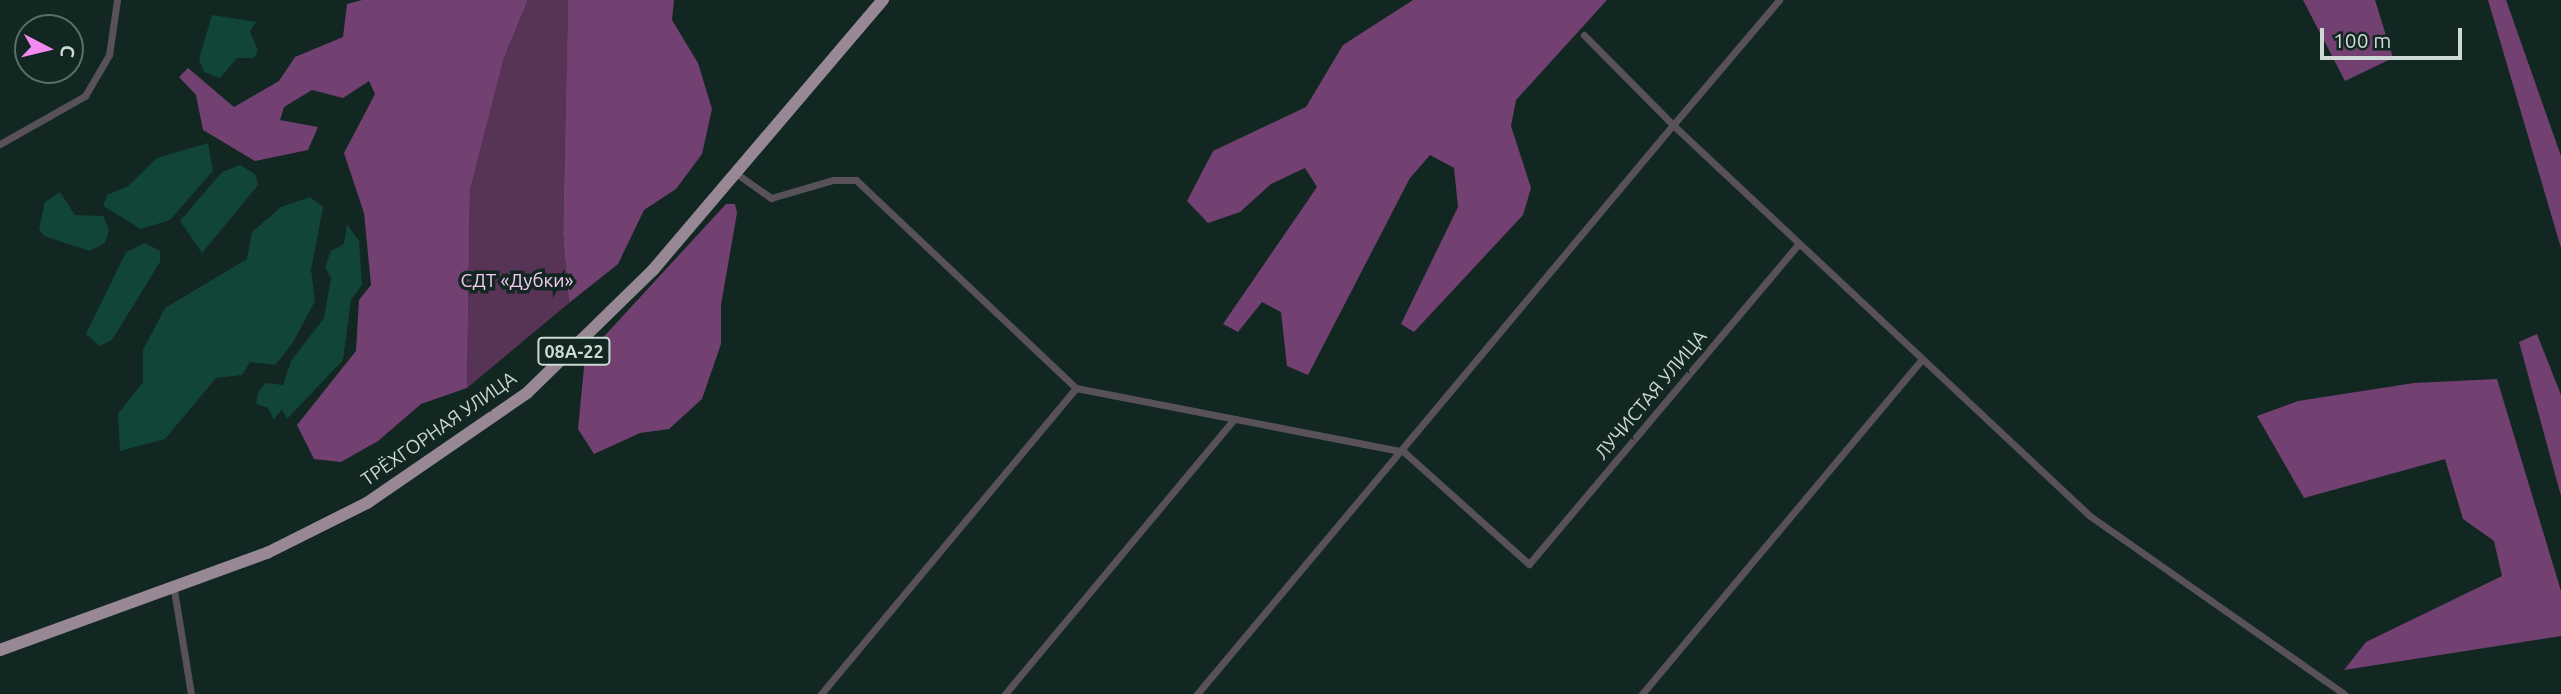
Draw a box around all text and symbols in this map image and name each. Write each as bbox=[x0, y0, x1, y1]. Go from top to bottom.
north arrow bbox=[14, 14, 84, 84]
scale bar bbox=[2323, 14, 2465, 58]
text: 100 m bbox=[2333, 28, 2391, 52]
text: С bbox=[56, 44, 80, 59]
park label: СДТ «Дубки» bbox=[461, 270, 573, 292]
street label: ЛУЧИСТАЯ УЛИЦА bbox=[1590, 326, 1712, 464]
road number: 08А-22 bbox=[537, 337, 611, 366]
street label: ТРЁХГОРНАЯ УЛИЦА bbox=[357, 367, 521, 491]

